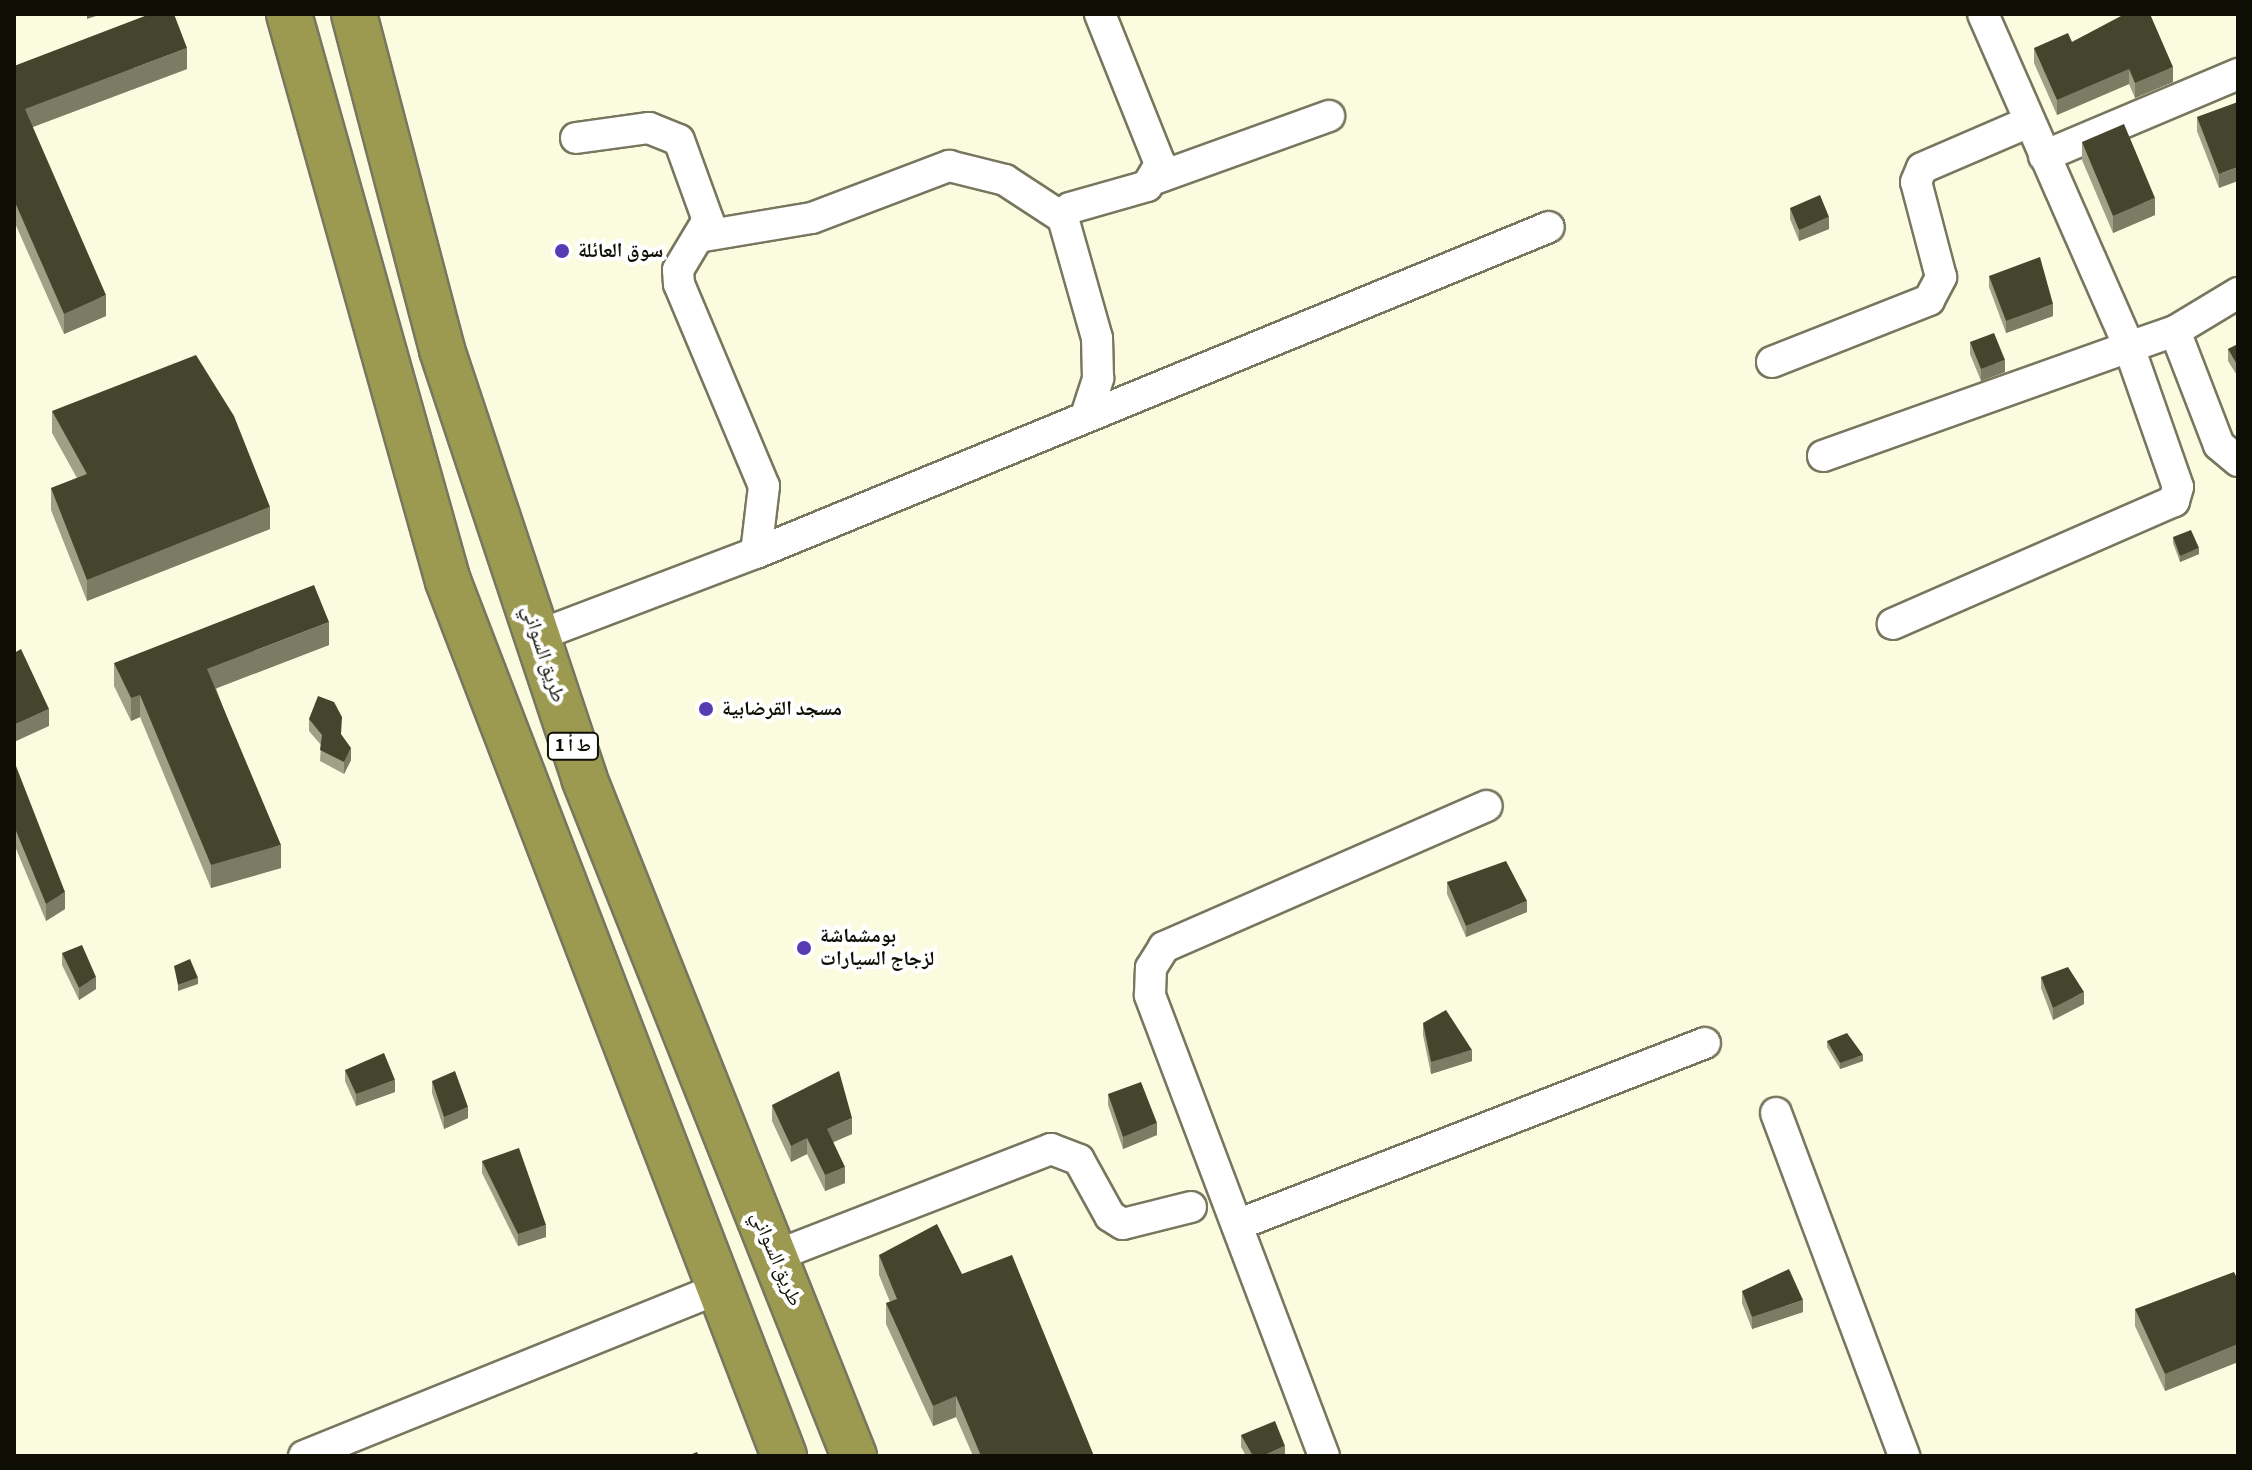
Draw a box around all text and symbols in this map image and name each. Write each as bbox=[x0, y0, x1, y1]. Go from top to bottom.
place label: سوق العائلة bbox=[578, 239, 663, 263]
marker: سوق العائلة bbox=[553, 242, 571, 260]
street label: طريق السواني bbox=[516, 602, 570, 706]
place label: مسجد القرضابية bbox=[722, 697, 842, 721]
marker: مسجد القرضابية bbox=[697, 700, 715, 718]
road number: ط أ 1 bbox=[545, 732, 601, 760]
place label: بومشماشة لزجاج السيارات bbox=[820, 924, 934, 971]
marker: بومشماشة لزجاج السيارات bbox=[795, 939, 813, 957]
street label: طريق السواني bbox=[745, 1208, 807, 1310]

